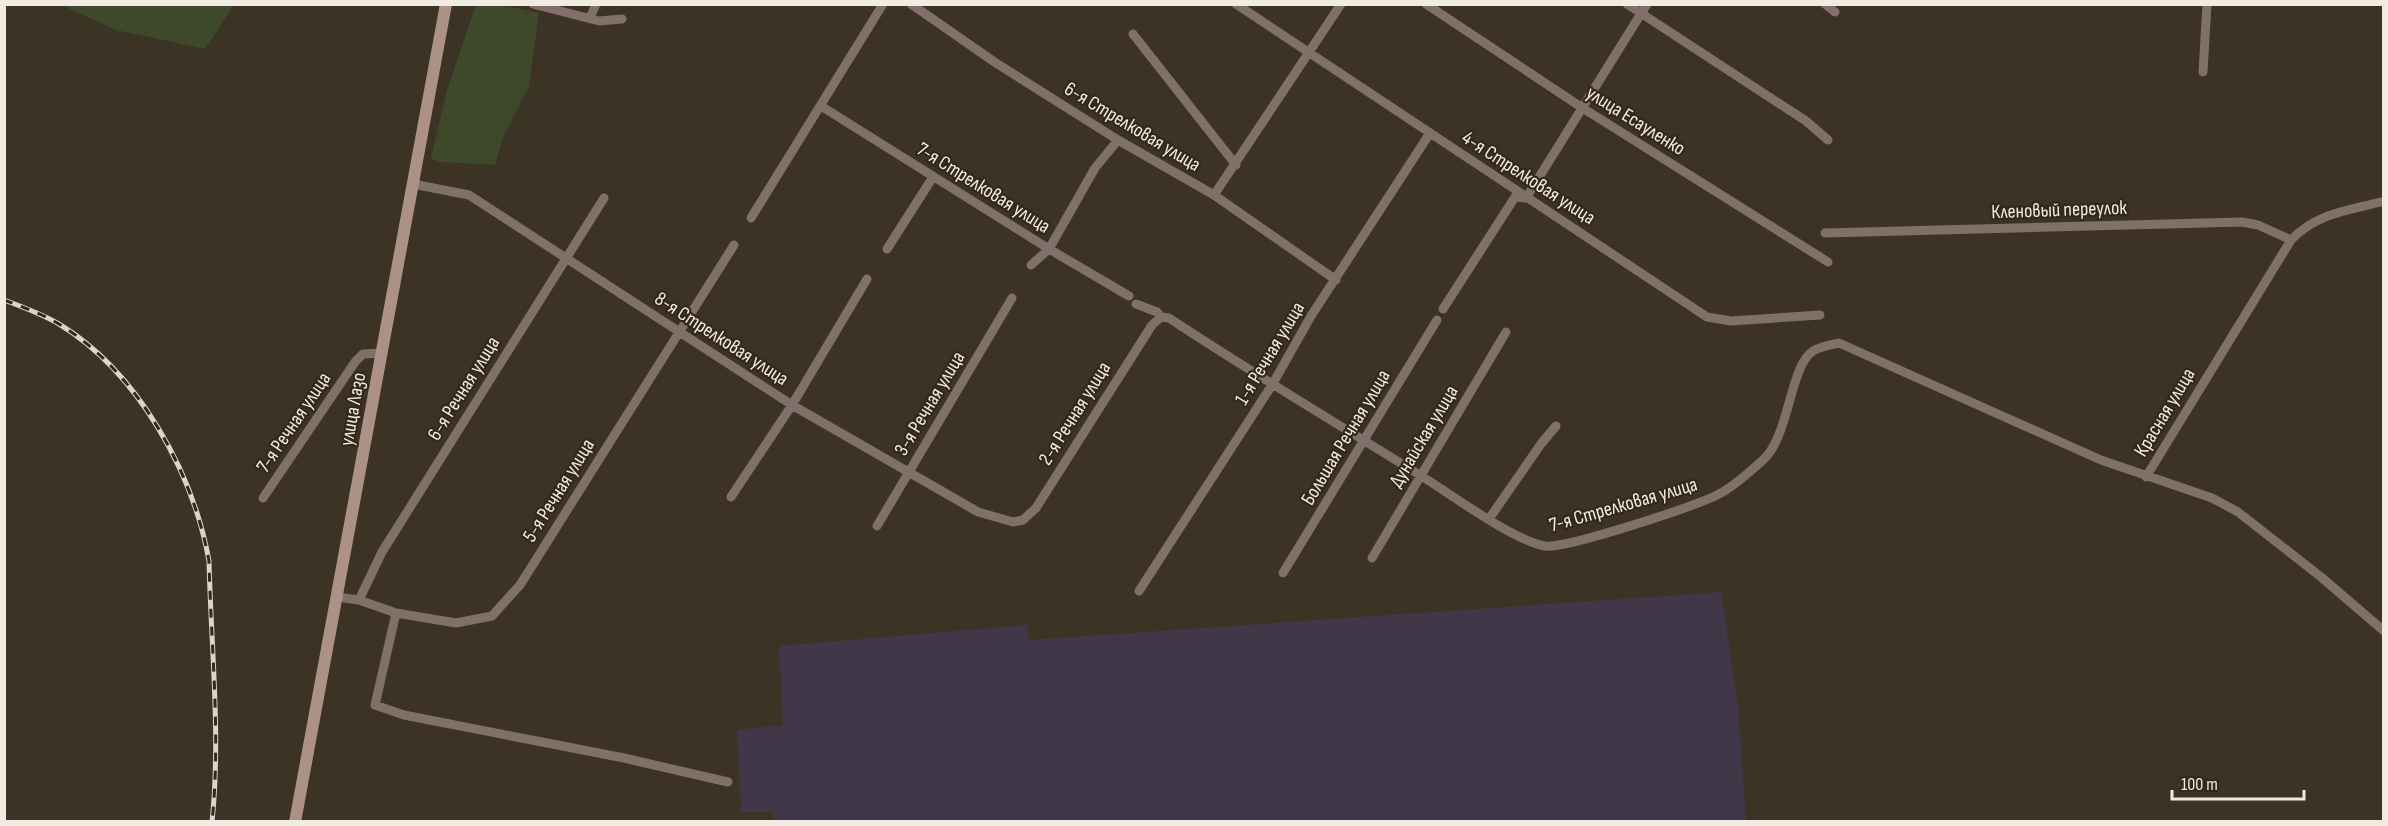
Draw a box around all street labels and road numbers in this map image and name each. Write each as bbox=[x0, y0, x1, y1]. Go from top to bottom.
street label: 6-я Стрелковая улица bbox=[1060, 77, 1205, 177]
street label: улица Есауленко bbox=[1581, 81, 1689, 161]
street label: 4-я Стрелковая улица bbox=[1457, 126, 1600, 230]
street label: 7-я Стрелковая улица bbox=[912, 137, 1055, 239]
street label: Кленовый переулок bbox=[1991, 196, 2128, 224]
street label: 8-я Стрелковая улица bbox=[650, 287, 793, 391]
street label: 1-я Речная улица bbox=[1230, 298, 1310, 409]
street label: 6-я Речная улица bbox=[422, 332, 505, 445]
street label: 3-я Речная улица bbox=[889, 347, 970, 460]
street label: 2-я Речная улица bbox=[1034, 357, 1116, 470]
street label: Красная улица bbox=[2129, 364, 2201, 461]
street label: Большая Речная улица bbox=[1296, 365, 1396, 510]
street label: 7-я Речная улица bbox=[251, 368, 336, 477]
street label: улица Лазо bbox=[335, 371, 371, 448]
street label: Дунайская улица bbox=[1384, 381, 1464, 492]
street label: 5-я Речная улица bbox=[518, 435, 600, 547]
street label: 7-я Стрелковая улица bbox=[1546, 472, 1700, 538]

